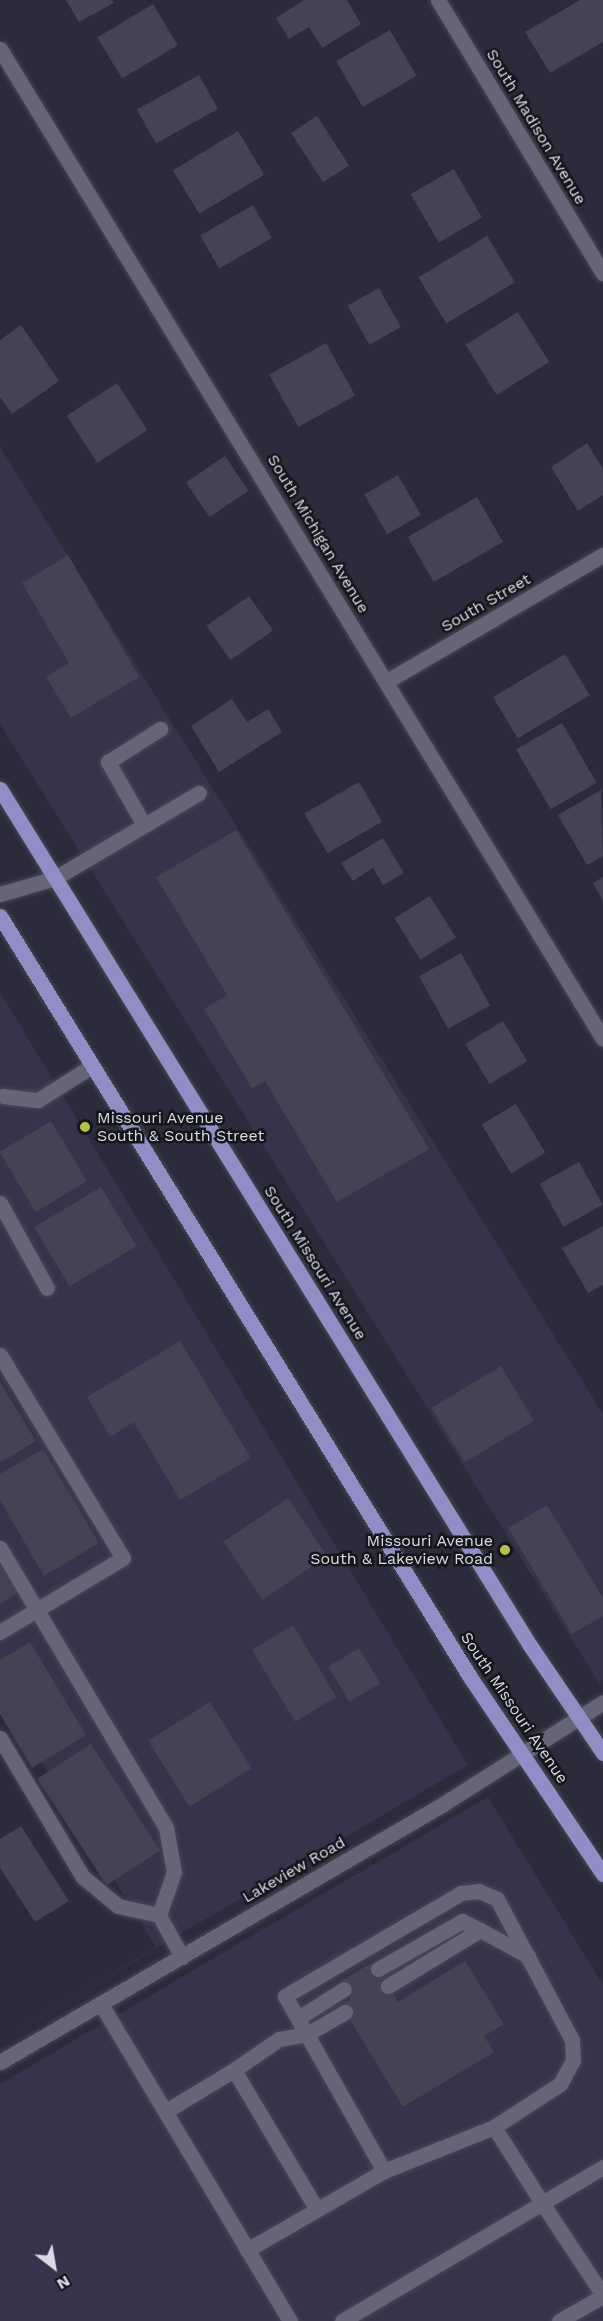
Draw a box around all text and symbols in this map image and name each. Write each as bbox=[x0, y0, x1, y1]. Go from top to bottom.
street label: South Madison Avenue bbox=[482, 45, 590, 209]
street label: South Michigan Avenue bbox=[263, 451, 373, 617]
street label: South Street bbox=[438, 570, 534, 636]
place label: Missouri Avenue South & South Street bbox=[97, 1108, 264, 1146]
marker: Missouri Avenue South & South Street bbox=[78, 1120, 92, 1134]
street label: South Missouri Avenue bbox=[259, 1182, 371, 1344]
place label: Missouri Avenue South & Lakeview Road bbox=[310, 1531, 493, 1569]
marker: Missouri Avenue South & Lakeview Road bbox=[498, 1543, 512, 1557]
street label: South Missouri Avenue bbox=[456, 1628, 572, 1788]
street label: Lakeview Road bbox=[239, 1833, 349, 1907]
north arrow bbox=[24, 2237, 84, 2297]
text: N bbox=[54, 2272, 74, 2294]

